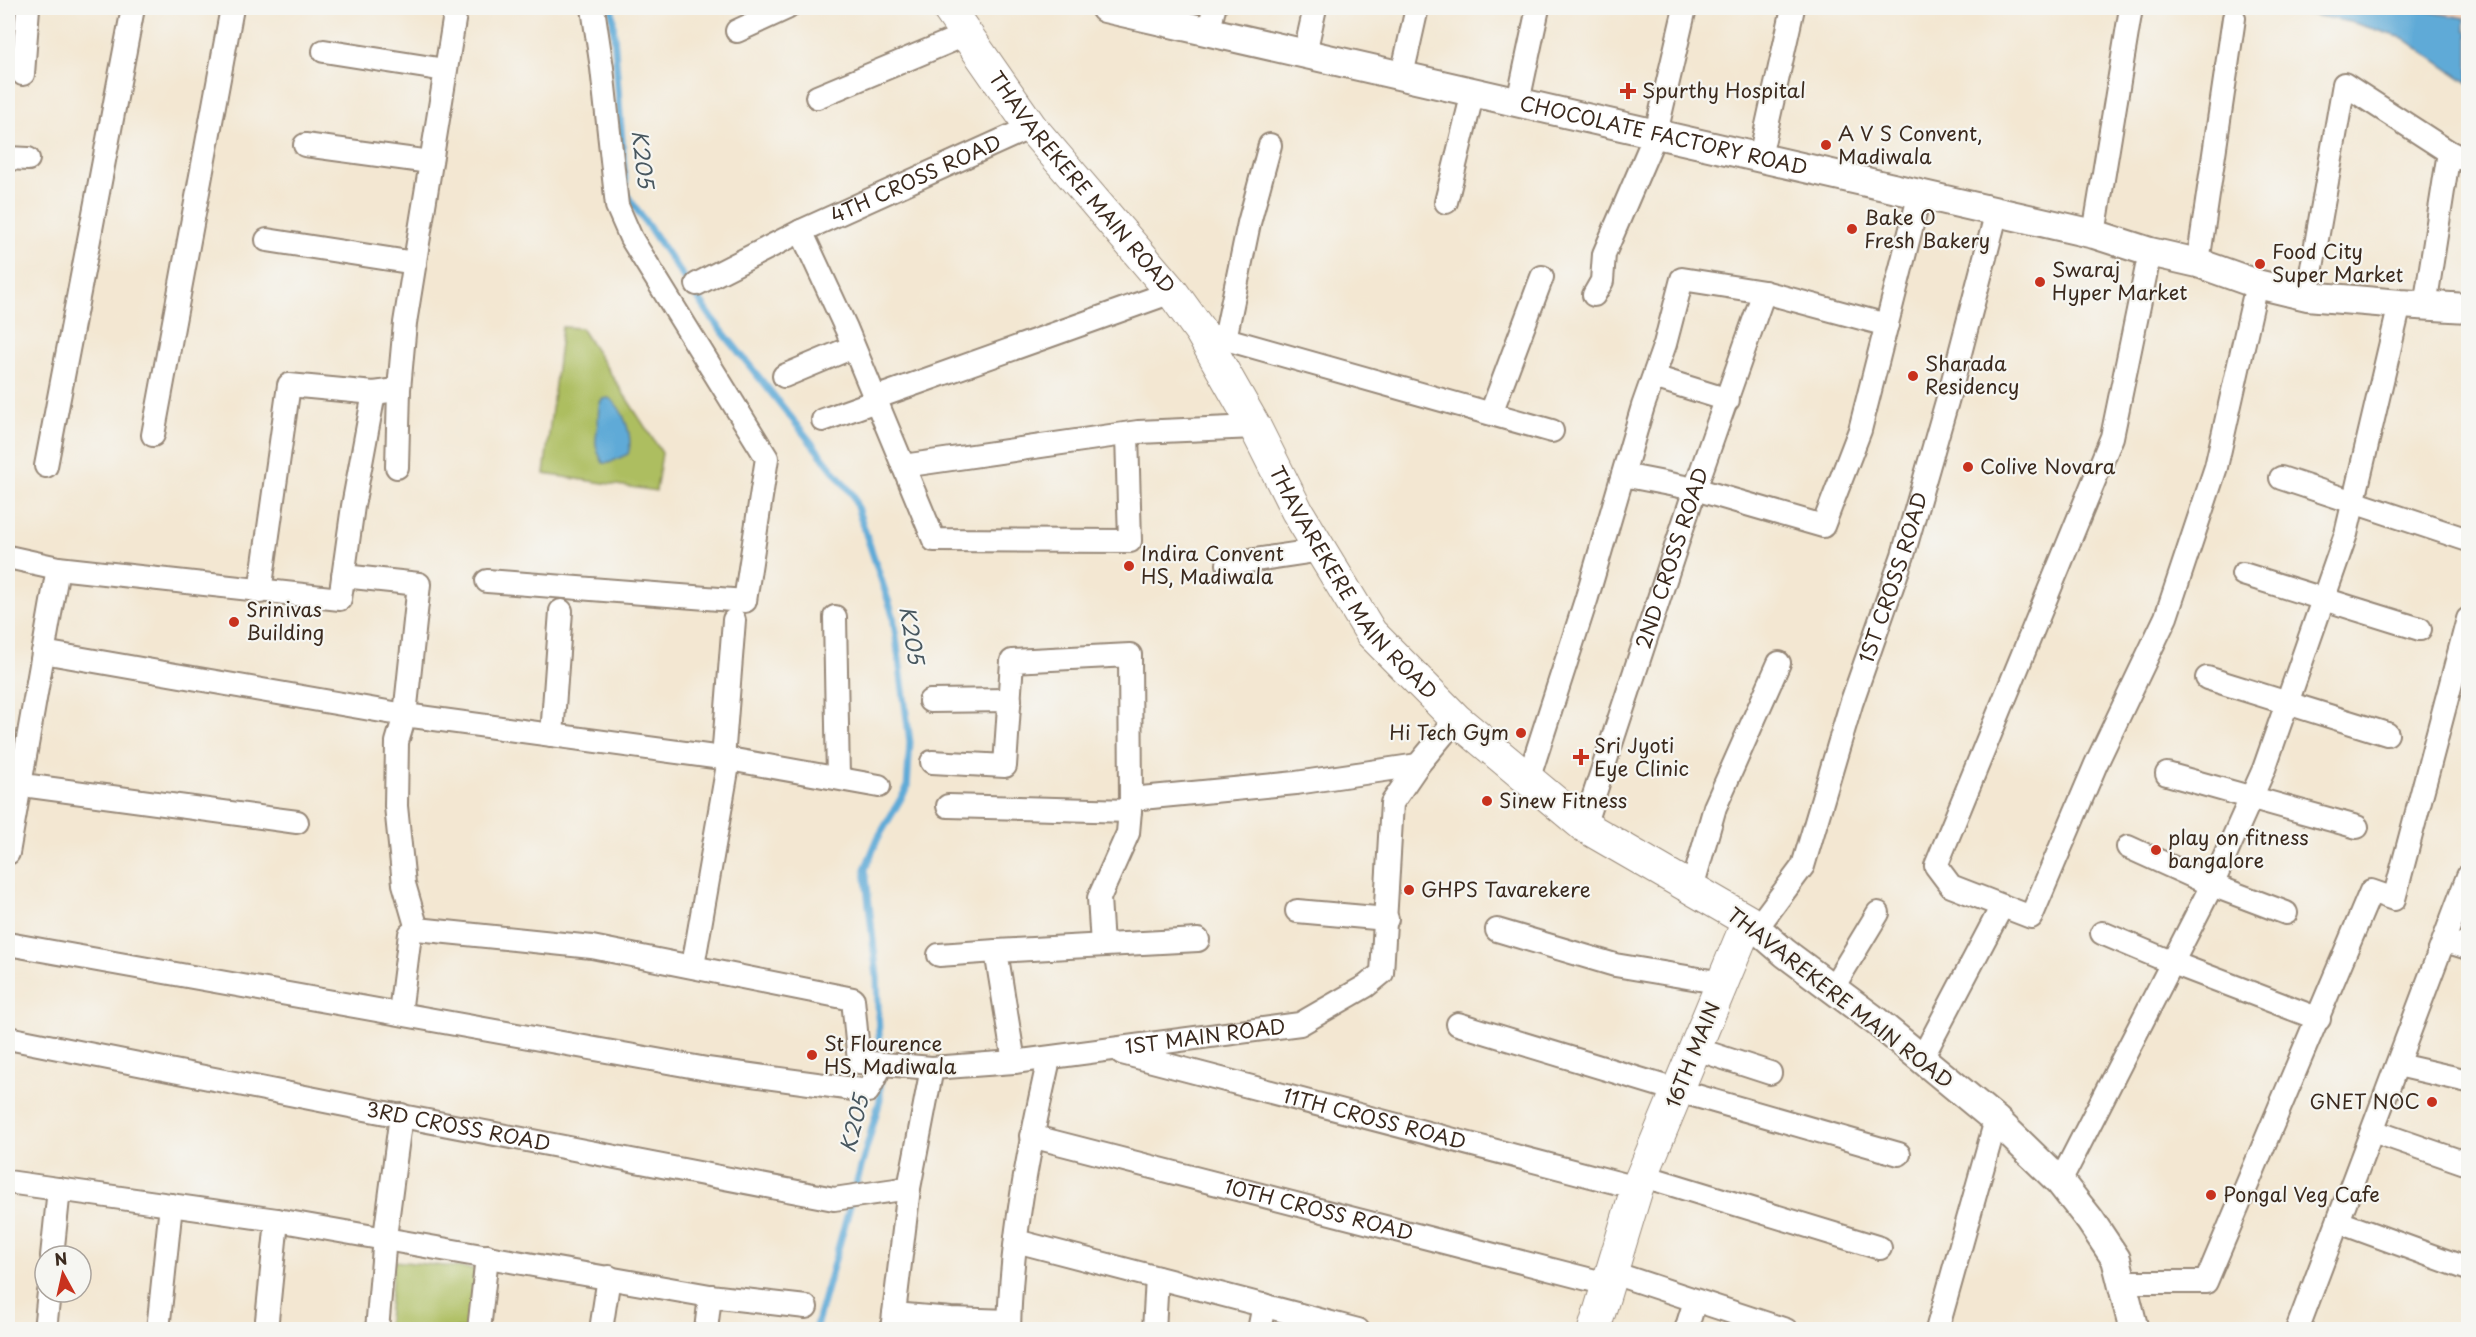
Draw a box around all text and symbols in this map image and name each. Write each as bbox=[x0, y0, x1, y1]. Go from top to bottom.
street label: THAVAREKERE MAIN ROAD bbox=[982, 64, 1183, 299]
place label: Spurthy Hospital bbox=[1642, 75, 1806, 105]
marker: Spurthy Hospital bbox=[1619, 82, 1637, 100]
street label: CHOCOLATE FACTORY ROAD bbox=[1517, 87, 1811, 182]
place label: A V S Convent, Madiwala bbox=[1838, 118, 1983, 171]
street label: 4TH CROSS ROAD bbox=[825, 126, 1006, 230]
water label: K205 bbox=[625, 128, 664, 192]
marker: A V S Convent, Madiwala bbox=[1819, 138, 1833, 152]
place label: Bake O Fresh Bakery bbox=[1864, 202, 1990, 255]
marker: Bake O Fresh Bakery bbox=[1845, 222, 1859, 236]
place label: Food City Super Market bbox=[2272, 236, 2403, 289]
place label: Swaraj Hyper Market bbox=[2052, 254, 2188, 307]
marker: Food City Super Market bbox=[2253, 257, 2267, 271]
marker: Swaraj Hyper Market bbox=[2033, 275, 2047, 289]
place label: Sharada Residency bbox=[1925, 348, 2019, 401]
marker: Sharada Residency bbox=[1906, 369, 1920, 383]
place label: Colive Novara bbox=[1980, 451, 2116, 481]
street label: THAVAREKERE MAIN ROAD bbox=[1263, 460, 1445, 706]
marker: Colive Novara bbox=[1961, 460, 1975, 474]
street label: 2ND CROSS ROAD bbox=[1627, 463, 1715, 652]
street label: 1ST CROSS ROAD bbox=[1850, 488, 1934, 667]
place label: Indira Convent HS, Madiwala bbox=[1141, 538, 1284, 591]
marker: Indira Convent HS, Madiwala bbox=[1122, 559, 1136, 573]
place label: Srinivas Building bbox=[246, 594, 324, 647]
water label: K205 bbox=[892, 603, 934, 669]
marker: Srinivas Building bbox=[227, 615, 241, 629]
place label: Hi Tech Gym bbox=[1389, 717, 1509, 747]
marker: Hi Tech Gym bbox=[1514, 726, 1528, 740]
place label: Sri Jyoti Eye Clinic bbox=[1594, 730, 1689, 783]
marker: Sri Jyoti Eye Clinic bbox=[1572, 748, 1590, 766]
place label: Sinew Fitness bbox=[1499, 785, 1627, 815]
marker: Sinew Fitness bbox=[1480, 794, 1494, 808]
place label: play on fitness bangalore bbox=[2168, 822, 2309, 875]
marker: play on fitness bangalore bbox=[2149, 843, 2163, 857]
place label: GHPS Tavarekere bbox=[1421, 874, 1591, 904]
marker: GHPS Tavarekere bbox=[1402, 883, 1416, 897]
street label: THAVAREKERE MAIN ROAD bbox=[1721, 899, 1960, 1095]
street label: 16TH MAIN bbox=[1657, 997, 1727, 1112]
street label: 1ST MAIN ROAD bbox=[1123, 1010, 1287, 1061]
place label: St Flourence HS, Madiwala bbox=[824, 1028, 957, 1081]
marker: St Flourence HS, Madiwala bbox=[805, 1048, 819, 1062]
street label: 11TH CROSS ROAD bbox=[1280, 1080, 1469, 1157]
place label: GNET NOC bbox=[2309, 1086, 2420, 1116]
water label: K205 bbox=[830, 1089, 876, 1156]
street label: 3RD CROSS ROAD bbox=[364, 1094, 553, 1158]
marker: GNET NOC bbox=[2425, 1095, 2439, 1109]
street label: 10TH CROSS ROAD bbox=[1221, 1170, 1417, 1248]
place label: Pongal Veg Cafe bbox=[2223, 1179, 2380, 1209]
marker: Pongal Veg Cafe bbox=[2204, 1188, 2218, 1202]
north arrow bbox=[33, 1244, 93, 1304]
text: N bbox=[53, 1245, 69, 1271]

